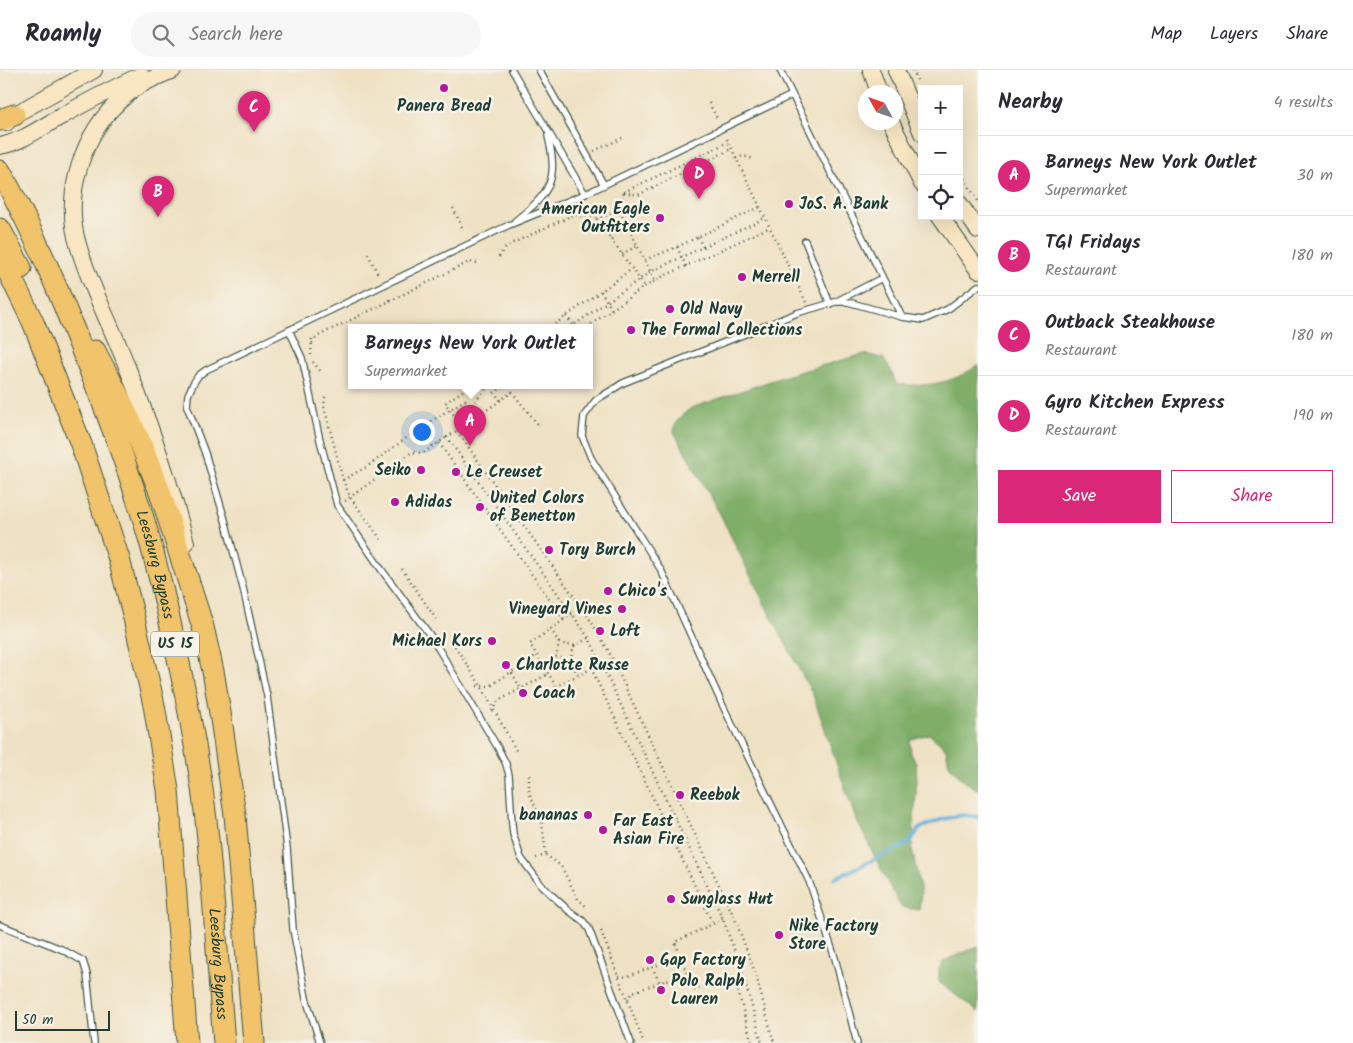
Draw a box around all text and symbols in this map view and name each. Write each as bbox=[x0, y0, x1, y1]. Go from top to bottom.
search box bbox=[131, 12, 481, 57]
text: Roamly bbox=[25, 15, 101, 54]
text: Search here bbox=[189, 20, 283, 50]
text: Map bbox=[1151, 20, 1182, 49]
text: Layers bbox=[1210, 20, 1258, 49]
text: Share bbox=[1286, 20, 1328, 49]
icon: search bbox=[149, 21, 177, 49]
marker: Panera Bread bbox=[438, 82, 450, 94]
north arrow bbox=[858, 85, 903, 130]
map controls bbox=[918, 85, 963, 220]
button: + bbox=[918, 85, 963, 130]
text: Nearby bbox=[998, 86, 1063, 119]
text: 4 results bbox=[1274, 90, 1333, 115]
pin: C bbox=[238, 91, 270, 132]
place label: Panera Bread bbox=[397, 94, 491, 119]
button: − bbox=[918, 130, 963, 175]
text: Barneys New York Outlet bbox=[1045, 148, 1257, 178]
pin: D bbox=[683, 158, 715, 199]
text: A bbox=[1009, 163, 1019, 188]
text: 30 m bbox=[1297, 163, 1333, 188]
button: locate bbox=[918, 175, 963, 220]
pin: B bbox=[142, 176, 174, 217]
text: Supermarket bbox=[1045, 178, 1128, 203]
place label: JoS. A. Bank bbox=[799, 192, 889, 217]
place label: American Eagle Outfitters bbox=[541, 197, 651, 240]
marker: JoS. A. Bank bbox=[783, 198, 795, 210]
marker: American Eagle Outfitters bbox=[654, 212, 666, 224]
text: TGI Fridays bbox=[1045, 228, 1141, 258]
text: B bbox=[1009, 243, 1019, 268]
text: 180 m bbox=[1291, 243, 1333, 268]
text: Restaurant bbox=[1045, 258, 1117, 283]
place label: Merrell bbox=[752, 265, 801, 290]
marker: Merrell bbox=[736, 271, 748, 283]
place label: Old Navy bbox=[680, 297, 743, 322]
marker: Old Navy bbox=[664, 303, 676, 315]
text: Outback Steakhouse bbox=[1045, 308, 1215, 338]
place label: The Formal Collections bbox=[641, 318, 803, 343]
text: C bbox=[1009, 323, 1019, 348]
text: 180 m bbox=[1291, 323, 1333, 348]
popup bbox=[348, 324, 593, 389]
marker: The Formal Collections bbox=[625, 324, 637, 336]
text: Barneys New York Outlet bbox=[365, 329, 576, 359]
text: Restaurant bbox=[1045, 338, 1117, 363]
text: Supermarket bbox=[365, 359, 447, 384]
text: Gyro Kitchen Express bbox=[1045, 388, 1225, 418]
text: D bbox=[1009, 403, 1019, 428]
text: 190 m bbox=[1293, 403, 1333, 428]
pin: A bbox=[454, 405, 486, 446]
text: Restaurant bbox=[1045, 418, 1117, 443]
your location bbox=[409, 419, 435, 445]
place label: Seiko bbox=[375, 458, 411, 483]
place label: Le Creuset bbox=[466, 460, 543, 485]
marker: Seiko bbox=[415, 464, 427, 476]
marker: Le Creuset bbox=[450, 466, 462, 478]
button: Save bbox=[998, 470, 1161, 523]
button: Share bbox=[1171, 470, 1333, 523]
place label: United Colors of Benetton bbox=[490, 486, 585, 529]
place label: Adidas bbox=[405, 490, 453, 515]
marker: Adidas bbox=[389, 496, 401, 508]
marker: United Colors of Benetton bbox=[474, 501, 486, 513]
street label: Leesburg Bypass bbox=[129, 507, 181, 622]
place label: Tory Burch bbox=[559, 538, 636, 563]
marker: Tory Burch bbox=[543, 544, 555, 556]
place label: Chico's bbox=[618, 579, 668, 604]
marker: Chico's bbox=[602, 585, 614, 597]
place label: Vineyard Vines bbox=[509, 597, 613, 622]
marker: Vineyard Vines bbox=[616, 603, 628, 615]
place label: Loft bbox=[610, 619, 641, 644]
marker: Loft bbox=[594, 625, 606, 637]
place label: Michael Kors bbox=[392, 629, 483, 654]
road number: US 15 bbox=[151, 632, 199, 656]
marker: Michael Kors bbox=[486, 635, 498, 647]
place label: Charlotte Russe bbox=[516, 653, 629, 678]
marker: Charlotte Russe bbox=[500, 659, 512, 671]
place label: Coach bbox=[533, 681, 575, 706]
marker: Coach bbox=[517, 687, 529, 699]
place label: Reebok bbox=[690, 783, 741, 808]
marker: Reebok bbox=[674, 789, 686, 801]
place label: bananas bbox=[519, 803, 579, 828]
marker: bananas bbox=[582, 809, 594, 821]
place label: Far East Asian Fire bbox=[613, 809, 685, 852]
marker: Far East Asian Fire bbox=[597, 824, 609, 836]
place label: Sunglass Hut bbox=[681, 887, 774, 912]
marker: Sunglass Hut bbox=[665, 893, 677, 905]
street label: Leesburg Bypass bbox=[202, 907, 235, 1021]
place label: Nike Factory Store bbox=[789, 914, 879, 957]
marker: Nike Factory Store bbox=[773, 929, 785, 941]
place label: Gap Factory bbox=[660, 948, 746, 973]
marker: Gap Factory bbox=[644, 954, 656, 966]
place label: Polo Ralph Lauren bbox=[671, 969, 744, 1012]
marker: Polo Ralph Lauren bbox=[655, 984, 667, 996]
scale bar bbox=[15, 1008, 110, 1031]
text: 50 m bbox=[22, 1009, 53, 1031]

